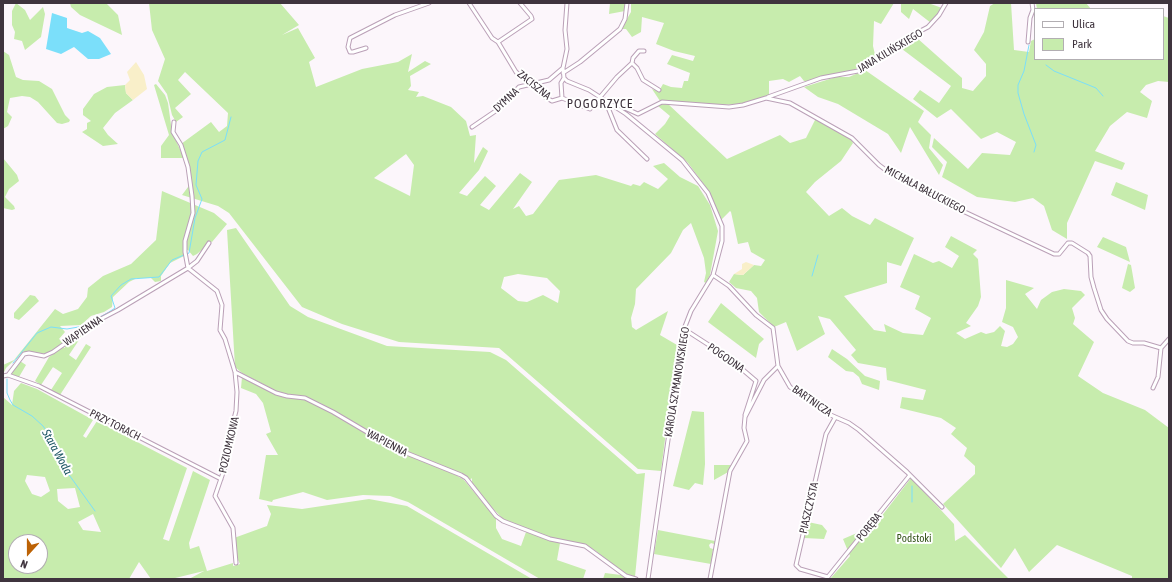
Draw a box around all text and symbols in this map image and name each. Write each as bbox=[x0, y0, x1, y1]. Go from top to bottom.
legend bbox=[1034, 8, 1164, 60]
text: Ulica bbox=[1072, 17, 1095, 31]
street label: JANA KILIŃSKIEGO bbox=[855, 26, 925, 76]
text: Park bbox=[1072, 37, 1092, 51]
street label: ZACISZNA bbox=[514, 67, 554, 103]
street label: DYMNA bbox=[491, 85, 521, 115]
district label: POGORZYCE bbox=[567, 96, 633, 112]
street label: MICHAŁA BAŁUCKIEGO bbox=[882, 163, 968, 217]
street label: WAPIENNA bbox=[61, 313, 105, 349]
street label: KAROLA SZYMANOWSKIEGO bbox=[662, 326, 692, 438]
street label: POGODNA bbox=[705, 341, 747, 375]
street label: BARTNICZA bbox=[790, 383, 834, 419]
street label: PRZY TORACH bbox=[87, 407, 143, 443]
street label: POZIOMKOWA bbox=[216, 415, 242, 475]
water label: Stara Woda bbox=[39, 427, 75, 477]
street label: WAPIENNA bbox=[364, 427, 410, 459]
street label: PIASZCZYSTA bbox=[797, 481, 821, 535]
street label: PORĘBA bbox=[854, 510, 884, 544]
park label: Podstoki bbox=[897, 532, 931, 546]
north arrow bbox=[8, 534, 48, 574]
text: N bbox=[19, 558, 29, 571]

